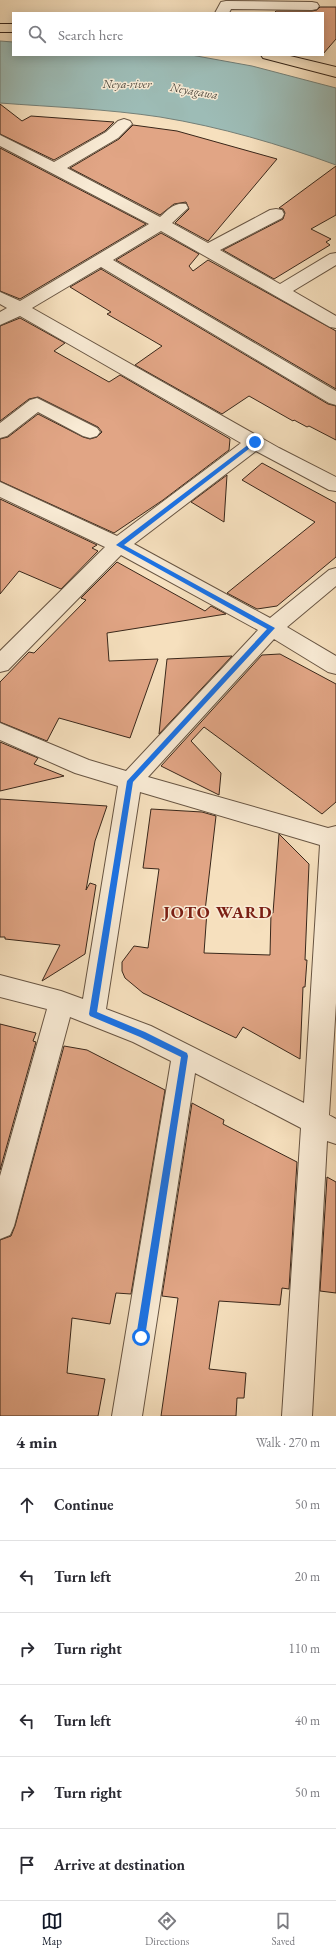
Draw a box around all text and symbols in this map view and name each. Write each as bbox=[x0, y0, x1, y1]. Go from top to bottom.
search box bbox=[12, 12, 324, 56]
icon: search bbox=[26, 23, 48, 45]
text: Search here bbox=[58, 25, 123, 44]
water label: Neya-river bbox=[102, 76, 153, 92]
water label: Neyagawa bbox=[168, 79, 219, 103]
route end bbox=[246, 433, 264, 451]
district label: JOTO WARD bbox=[161, 901, 273, 923]
route start bbox=[132, 1328, 150, 1346]
text: 4 min bbox=[16, 1431, 57, 1453]
text: Walk · 270 m bbox=[256, 1434, 320, 1451]
icon: ahead bbox=[16, 1494, 38, 1516]
text: Continue bbox=[54, 1495, 114, 1514]
text: 50 m bbox=[295, 1496, 320, 1513]
icon: left bbox=[16, 1566, 38, 1588]
text: Turn left bbox=[54, 1567, 111, 1586]
text: 20 m bbox=[295, 1568, 320, 1585]
icon: right bbox=[16, 1638, 38, 1660]
text: Turn right bbox=[54, 1639, 122, 1658]
text: 110 m bbox=[289, 1640, 320, 1657]
icon: left bbox=[16, 1710, 38, 1732]
text: Turn left bbox=[54, 1711, 111, 1730]
text: 40 m bbox=[295, 1712, 320, 1729]
icon: right bbox=[16, 1782, 38, 1804]
text: Turn right bbox=[54, 1783, 122, 1802]
text: 50 m bbox=[295, 1784, 320, 1801]
icon: arrive bbox=[16, 1854, 38, 1876]
text: Arrive at destination bbox=[54, 1855, 185, 1874]
tab: Map bbox=[41, 1910, 63, 1948]
tab: Directions bbox=[145, 1910, 189, 1948]
tab: Saved bbox=[271, 1910, 295, 1948]

